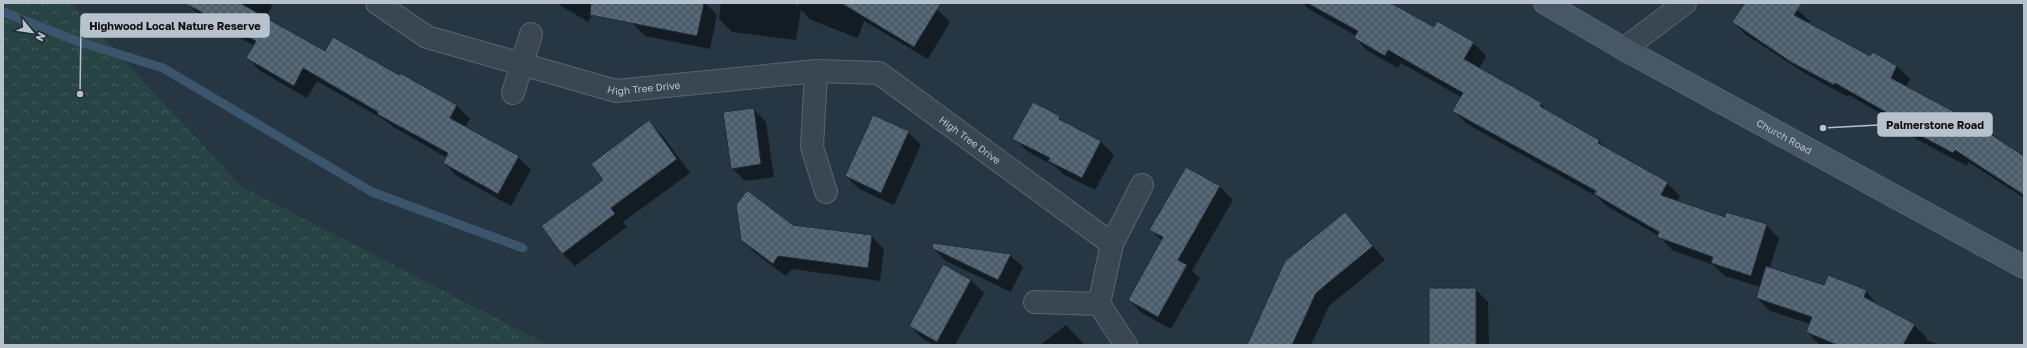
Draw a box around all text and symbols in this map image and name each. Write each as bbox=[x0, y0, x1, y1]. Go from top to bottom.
north arrow bbox=[12, 12, 52, 52]
callout: Highwood Local Nature Reserve bbox=[81, 14, 269, 37]
text: Highwood Local Nature Reserve bbox=[89, 19, 261, 32]
text: N bbox=[33, 30, 49, 44]
street label: High Tree Drive bbox=[606, 79, 681, 97]
street label: High Tree Drive bbox=[937, 113, 1003, 166]
callout: Palmerstone Road bbox=[1878, 113, 1992, 136]
street label: Church Road bbox=[1754, 116, 1814, 156]
text: Palmerstone Road bbox=[1886, 118, 1984, 131]

